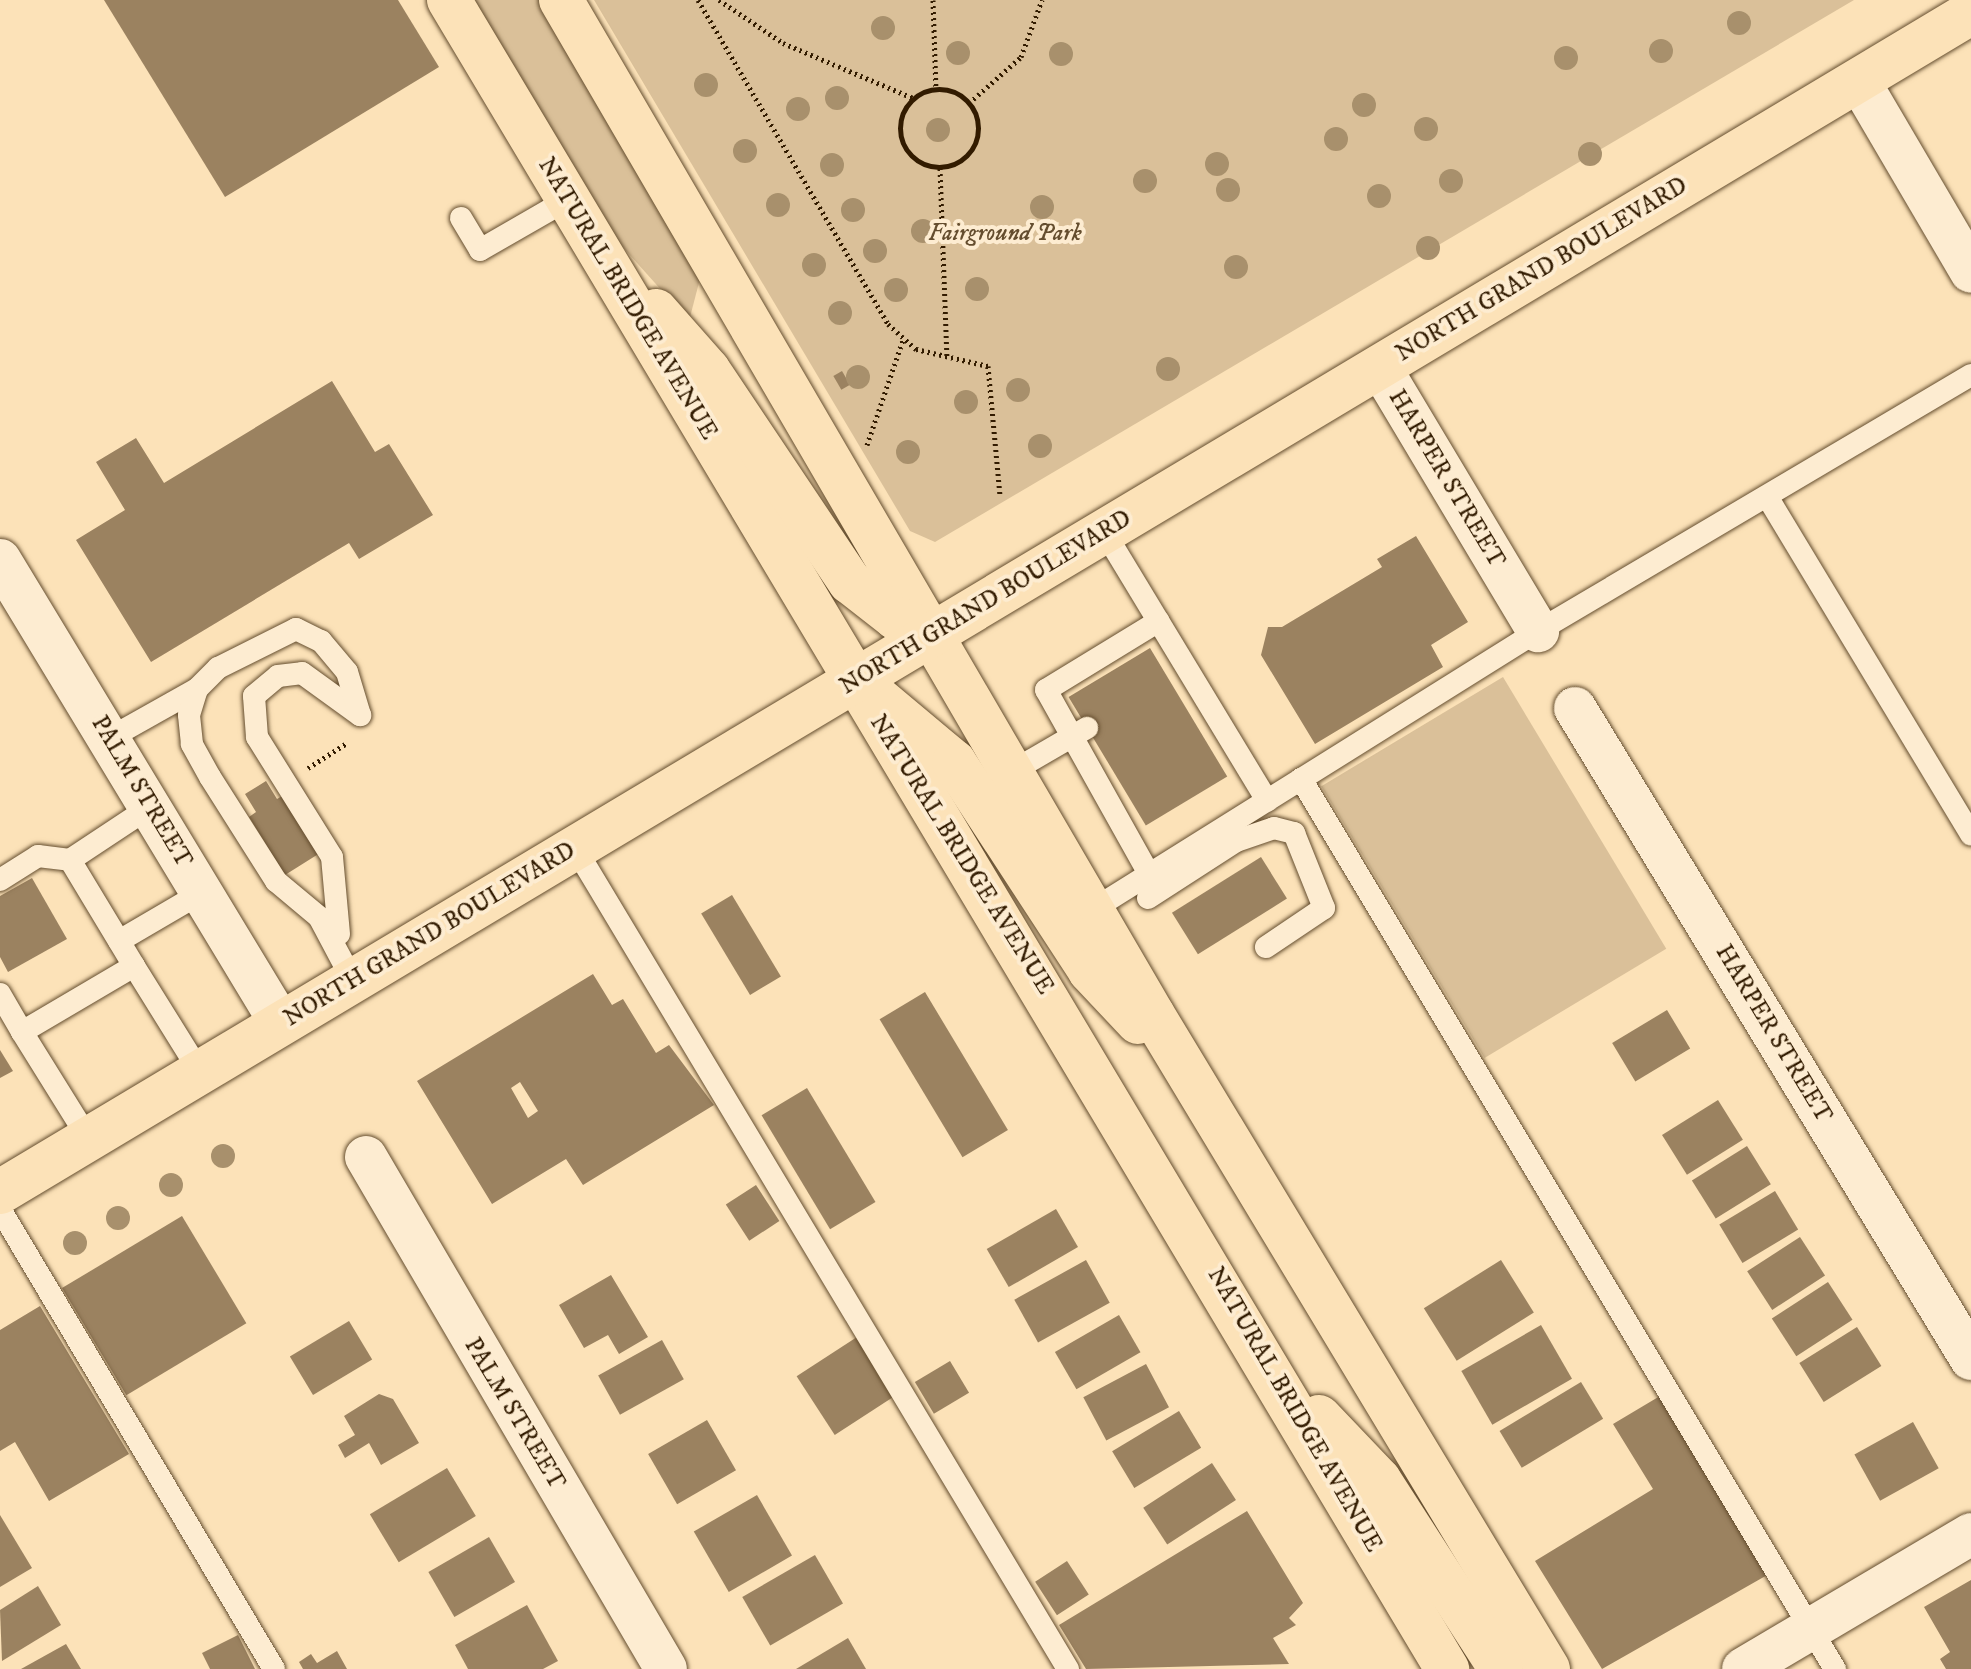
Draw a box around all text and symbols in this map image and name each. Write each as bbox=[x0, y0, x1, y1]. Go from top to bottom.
street label: NATURAL BRIDGE AVENUE bbox=[531, 153, 723, 445]
street label: NORTH GRAND BOULEVARD bbox=[1391, 171, 1693, 369]
park label: Fairground Park bbox=[928, 220, 1082, 248]
street label: HARPER STREET bbox=[1382, 385, 1510, 573]
street label: NORTH GRAND BOULEVARD bbox=[835, 504, 1137, 702]
street label: NATURAL BRIDGE AVENUE bbox=[863, 710, 1059, 1000]
street label: PALM STREET bbox=[84, 711, 198, 873]
street label: NORTH GRAND BOULEVARD bbox=[279, 836, 581, 1034]
street label: HARPER STREET bbox=[1709, 940, 1837, 1128]
street label: NATURAL BRIDGE AVENUE bbox=[1201, 1262, 1387, 1558]
street label: PALM STREET bbox=[457, 1333, 571, 1495]

